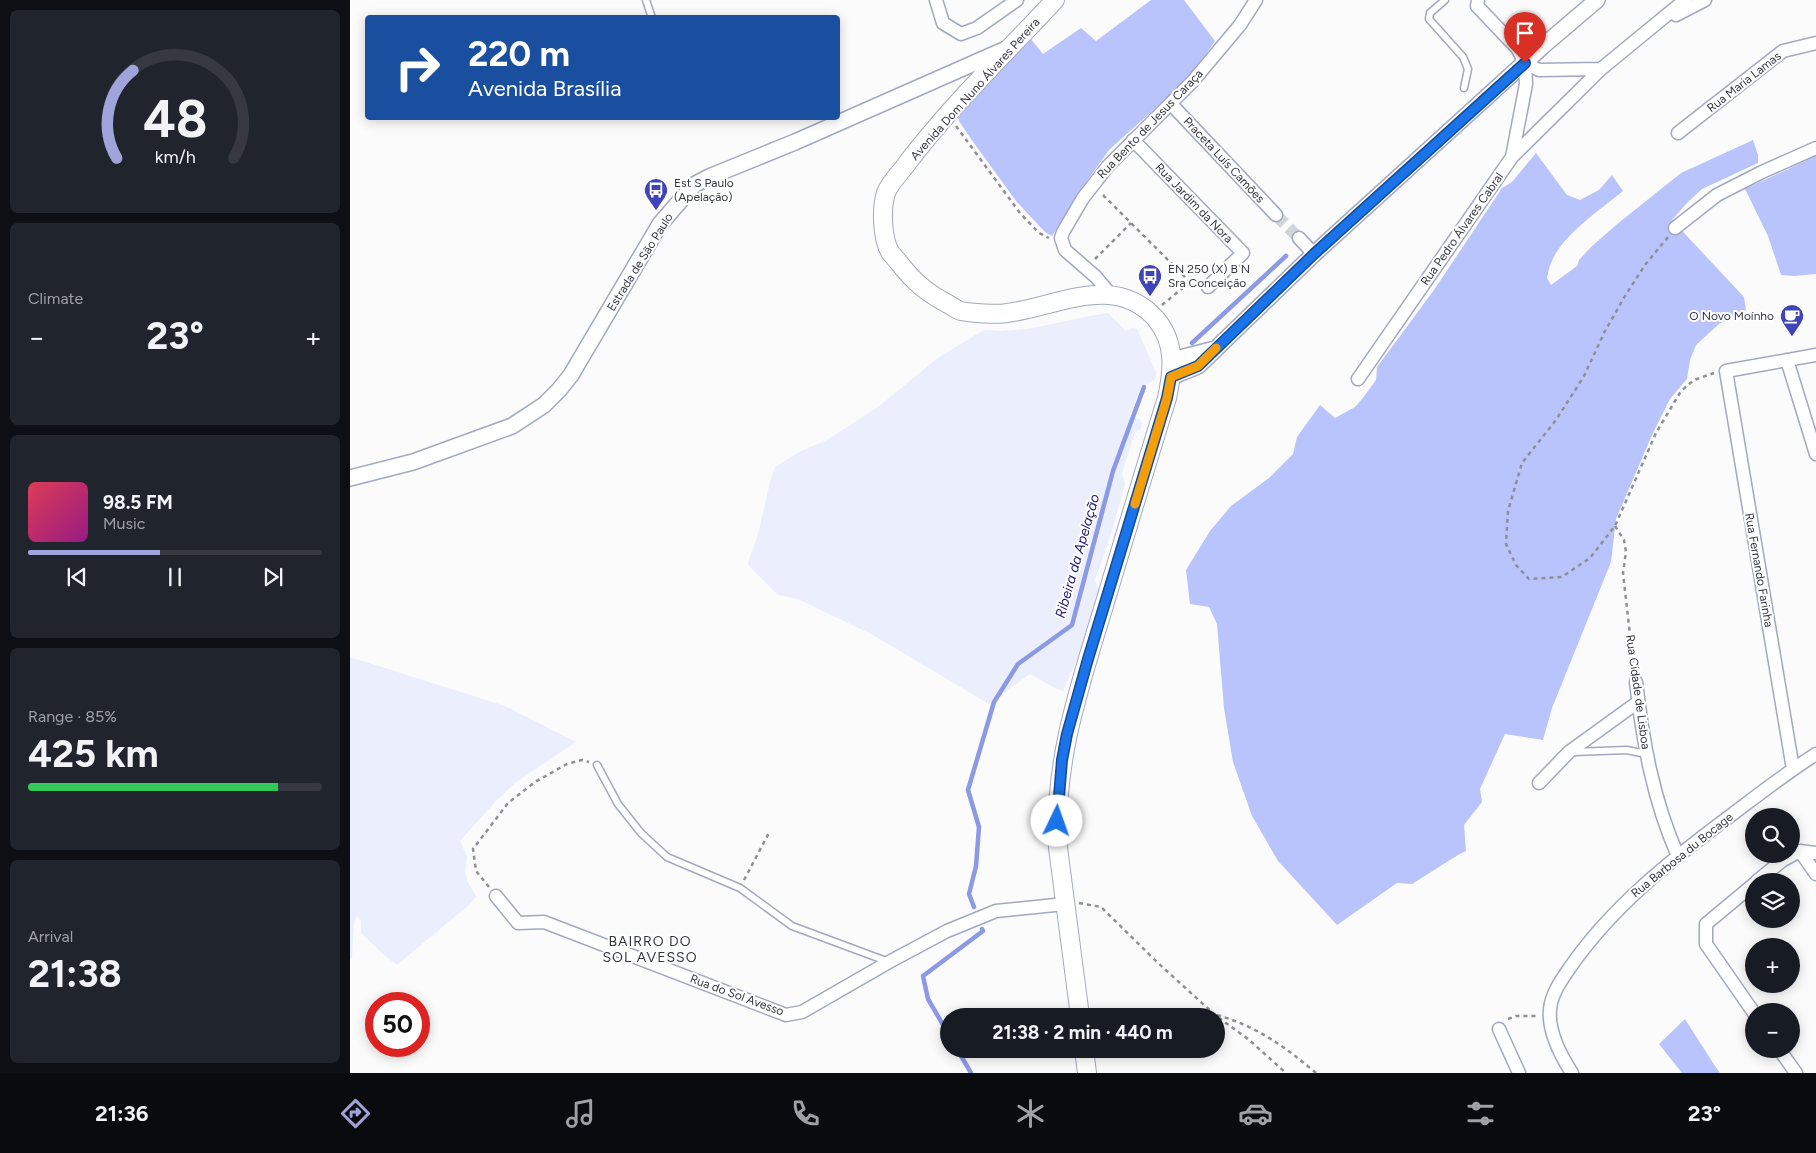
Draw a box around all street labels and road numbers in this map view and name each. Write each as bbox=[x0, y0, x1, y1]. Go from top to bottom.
street label: Avenida Dom Nuno Álvares Pereira bbox=[907, 15, 1043, 163]
street label: Rua Maria Lamas bbox=[1704, 49, 1784, 115]
street label: Rua Bento de Jesus Caraça bbox=[1094, 67, 1206, 181]
street label: Praceta Luís Camões bbox=[1181, 114, 1268, 206]
street label: Rua Jardim da Nora bbox=[1152, 160, 1236, 246]
street label: Rua Pedro Álvares Cabral bbox=[1418, 170, 1506, 288]
street label: Estrada de São Paulo bbox=[604, 210, 676, 314]
street label: Rua Fernando Farinha bbox=[1742, 512, 1776, 628]
street label: Rua Cidade de Lisboa bbox=[1623, 634, 1653, 750]
street label: Rua Barbosa du Bocage bbox=[1628, 809, 1736, 900]
street label: Rua do Sol Avesso bbox=[688, 971, 786, 1019]

